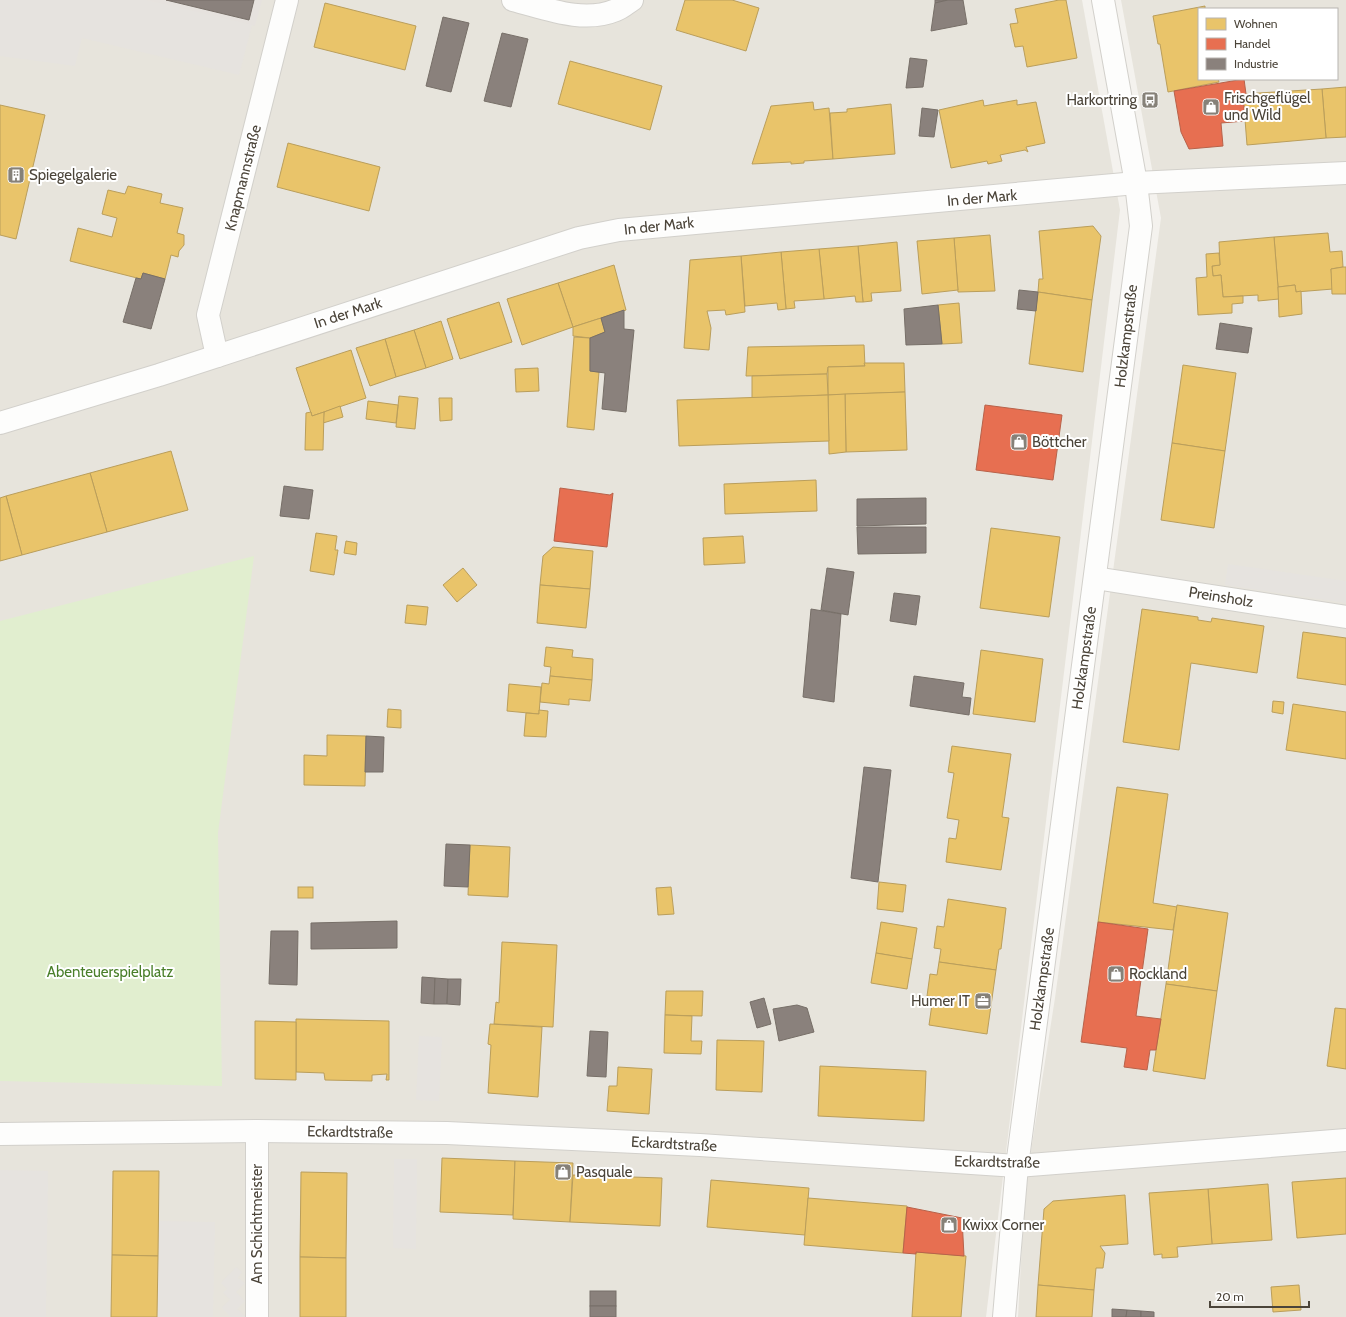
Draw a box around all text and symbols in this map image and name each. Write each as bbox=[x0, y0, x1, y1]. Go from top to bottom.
legend bbox=[1198, 8, 1338, 80]
text: Wohnen bbox=[1234, 16, 1278, 31]
text: Handel bbox=[1234, 36, 1271, 51]
text: Industrie bbox=[1234, 56, 1278, 71]
place label: Frischgeflügel und Wild bbox=[1224, 89, 1311, 124]
bus stop icon: Harkortring bbox=[1140, 90, 1160, 110]
place label: Harkortring bbox=[1066, 91, 1138, 109]
shop icon: Frischgeflügel und Wild bbox=[1201, 97, 1221, 117]
street label: Knapmannstraße bbox=[221, 123, 265, 233]
building icon: Spiegelgalerie bbox=[6, 165, 26, 185]
place label: Spiegelgalerie bbox=[29, 166, 117, 184]
street label: In der Mark bbox=[946, 186, 1018, 210]
street label: In der Mark bbox=[623, 213, 695, 239]
street label: Holzkampstraße bbox=[1111, 283, 1141, 389]
street label: In der Mark bbox=[312, 293, 384, 332]
shop icon: Böttcher bbox=[1009, 432, 1029, 452]
place label: Böttcher bbox=[1032, 433, 1087, 451]
street label: Preinsholz bbox=[1187, 583, 1255, 611]
street label: Holzkampstraße bbox=[1068, 605, 1100, 711]
street label: Holzkampstraße bbox=[1026, 926, 1058, 1032]
park label: Abenteuerspielplatz bbox=[47, 963, 173, 981]
shop icon: Rockland bbox=[1106, 964, 1126, 984]
place label: Rockland bbox=[1129, 965, 1187, 983]
office icon: Humer IT bbox=[973, 991, 993, 1011]
place label: Humer IT bbox=[911, 992, 970, 1010]
street label: Eckardtstraße bbox=[307, 1122, 393, 1142]
street label: Eckardtstraße bbox=[631, 1133, 718, 1155]
street label: Eckardtstraße bbox=[954, 1152, 1040, 1172]
shop icon: Pasquale bbox=[553, 1162, 573, 1182]
place label: Pasquale bbox=[576, 1163, 633, 1181]
street label: Am Schichtmeister bbox=[248, 1164, 266, 1284]
shop icon: Kwixx Corner bbox=[939, 1215, 959, 1235]
place label: Kwixx Corner bbox=[962, 1216, 1045, 1234]
scale bar bbox=[1210, 1283, 1309, 1309]
text: 20 m bbox=[1216, 1289, 1244, 1304]

